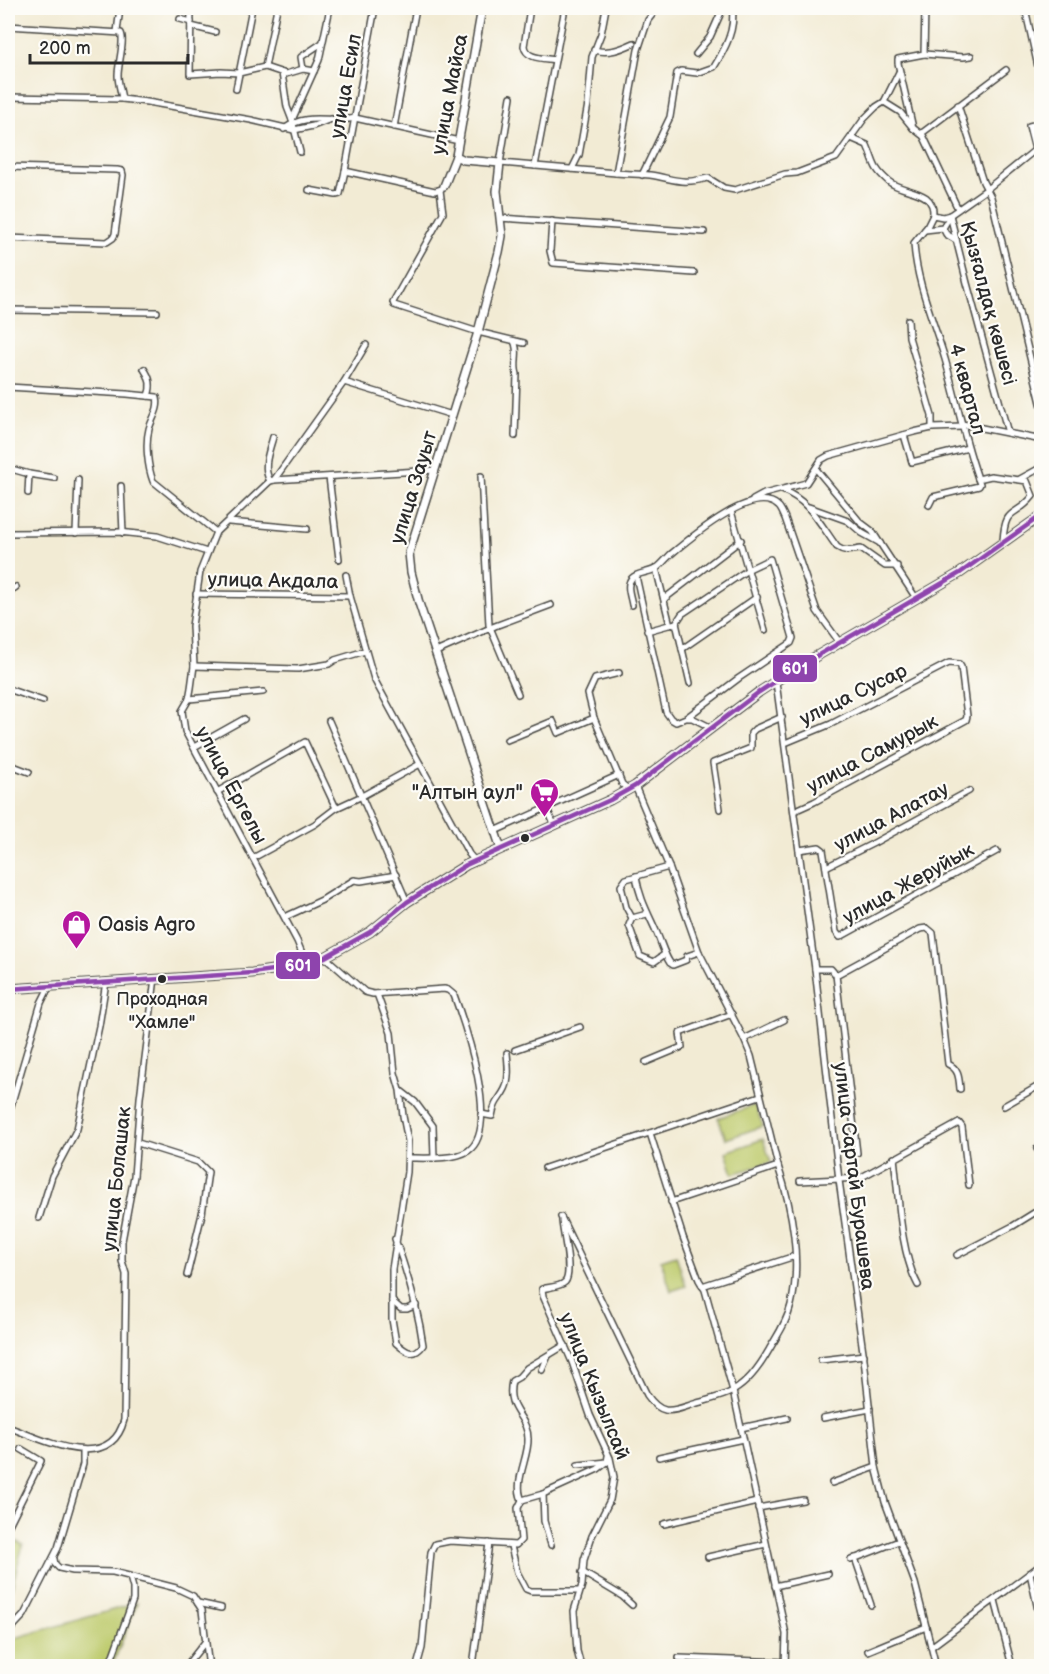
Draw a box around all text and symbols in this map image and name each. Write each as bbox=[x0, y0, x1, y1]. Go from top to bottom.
scale bar bbox=[30, 27, 188, 65]
street label: улица Есил bbox=[325, 32, 367, 141]
street label: улица Майса bbox=[427, 32, 473, 157]
text: 200 m bbox=[39, 38, 91, 59]
street label: Қызғалдақ көшесі bbox=[955, 219, 1021, 388]
street label: 4 квартал bbox=[943, 341, 991, 438]
street label: улица Зауыт bbox=[385, 427, 443, 547]
street label: улица Акдала bbox=[207, 568, 339, 594]
line badge: 601 bbox=[772, 654, 818, 683]
street label: улица Сусар bbox=[796, 658, 912, 731]
text: 601 bbox=[782, 660, 808, 679]
street label: улица Самурык bbox=[803, 709, 942, 798]
street label: улица Ергелы bbox=[190, 723, 272, 848]
supermarket icon: "Алтын аул" bbox=[528, 776, 560, 818]
street label: улица Алатау bbox=[830, 777, 953, 857]
place label: "Алтын аул" bbox=[412, 781, 523, 805]
unlabelled marker bbox=[519, 832, 531, 844]
street label: улица Жеруйык bbox=[839, 838, 979, 930]
shop icon: Oasis Agro bbox=[61, 908, 93, 950]
place label: Oasis Agro bbox=[98, 913, 196, 937]
line badge: 601 bbox=[275, 951, 321, 980]
text: 601 bbox=[285, 957, 311, 976]
marker: Проходная "Хамле" bbox=[156, 973, 168, 985]
place label: Проходная "Хамле" bbox=[116, 989, 208, 1033]
street label: улица Сартай Бурашева bbox=[828, 1061, 880, 1292]
street label: улица Болашак bbox=[97, 1105, 137, 1253]
street label: улица Кызылсай bbox=[554, 1309, 635, 1463]

